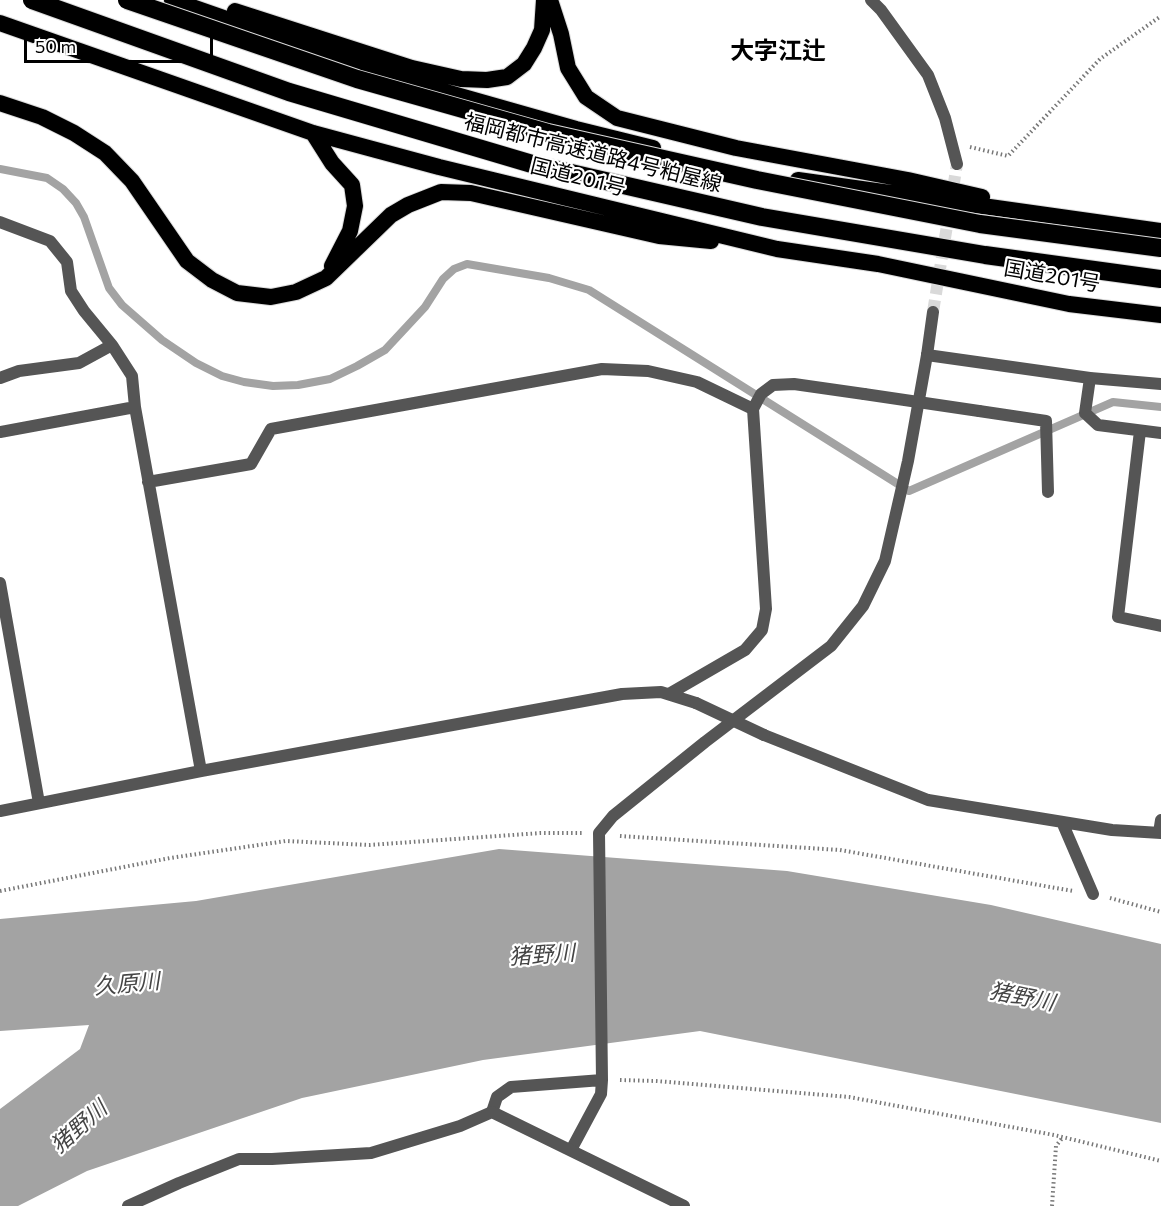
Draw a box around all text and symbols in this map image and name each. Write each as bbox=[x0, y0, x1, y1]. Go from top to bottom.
scale bar bbox=[27, 24, 216, 62]
text: 50 m bbox=[35, 35, 76, 57]
district label: 大字江辻 bbox=[730, 37, 826, 65]
street label: 福岡都市高速道路4号粕屋線 bbox=[462, 109, 724, 197]
street label: 国道201号 bbox=[528, 153, 628, 201]
street label: 国道201号 bbox=[1002, 255, 1102, 297]
water label: 猪野川 bbox=[508, 940, 576, 970]
water label: 久原川 bbox=[93, 968, 161, 1000]
water label: 猪野川 bbox=[987, 978, 1057, 1016]
water label: 猪野川 bbox=[45, 1095, 113, 1159]

